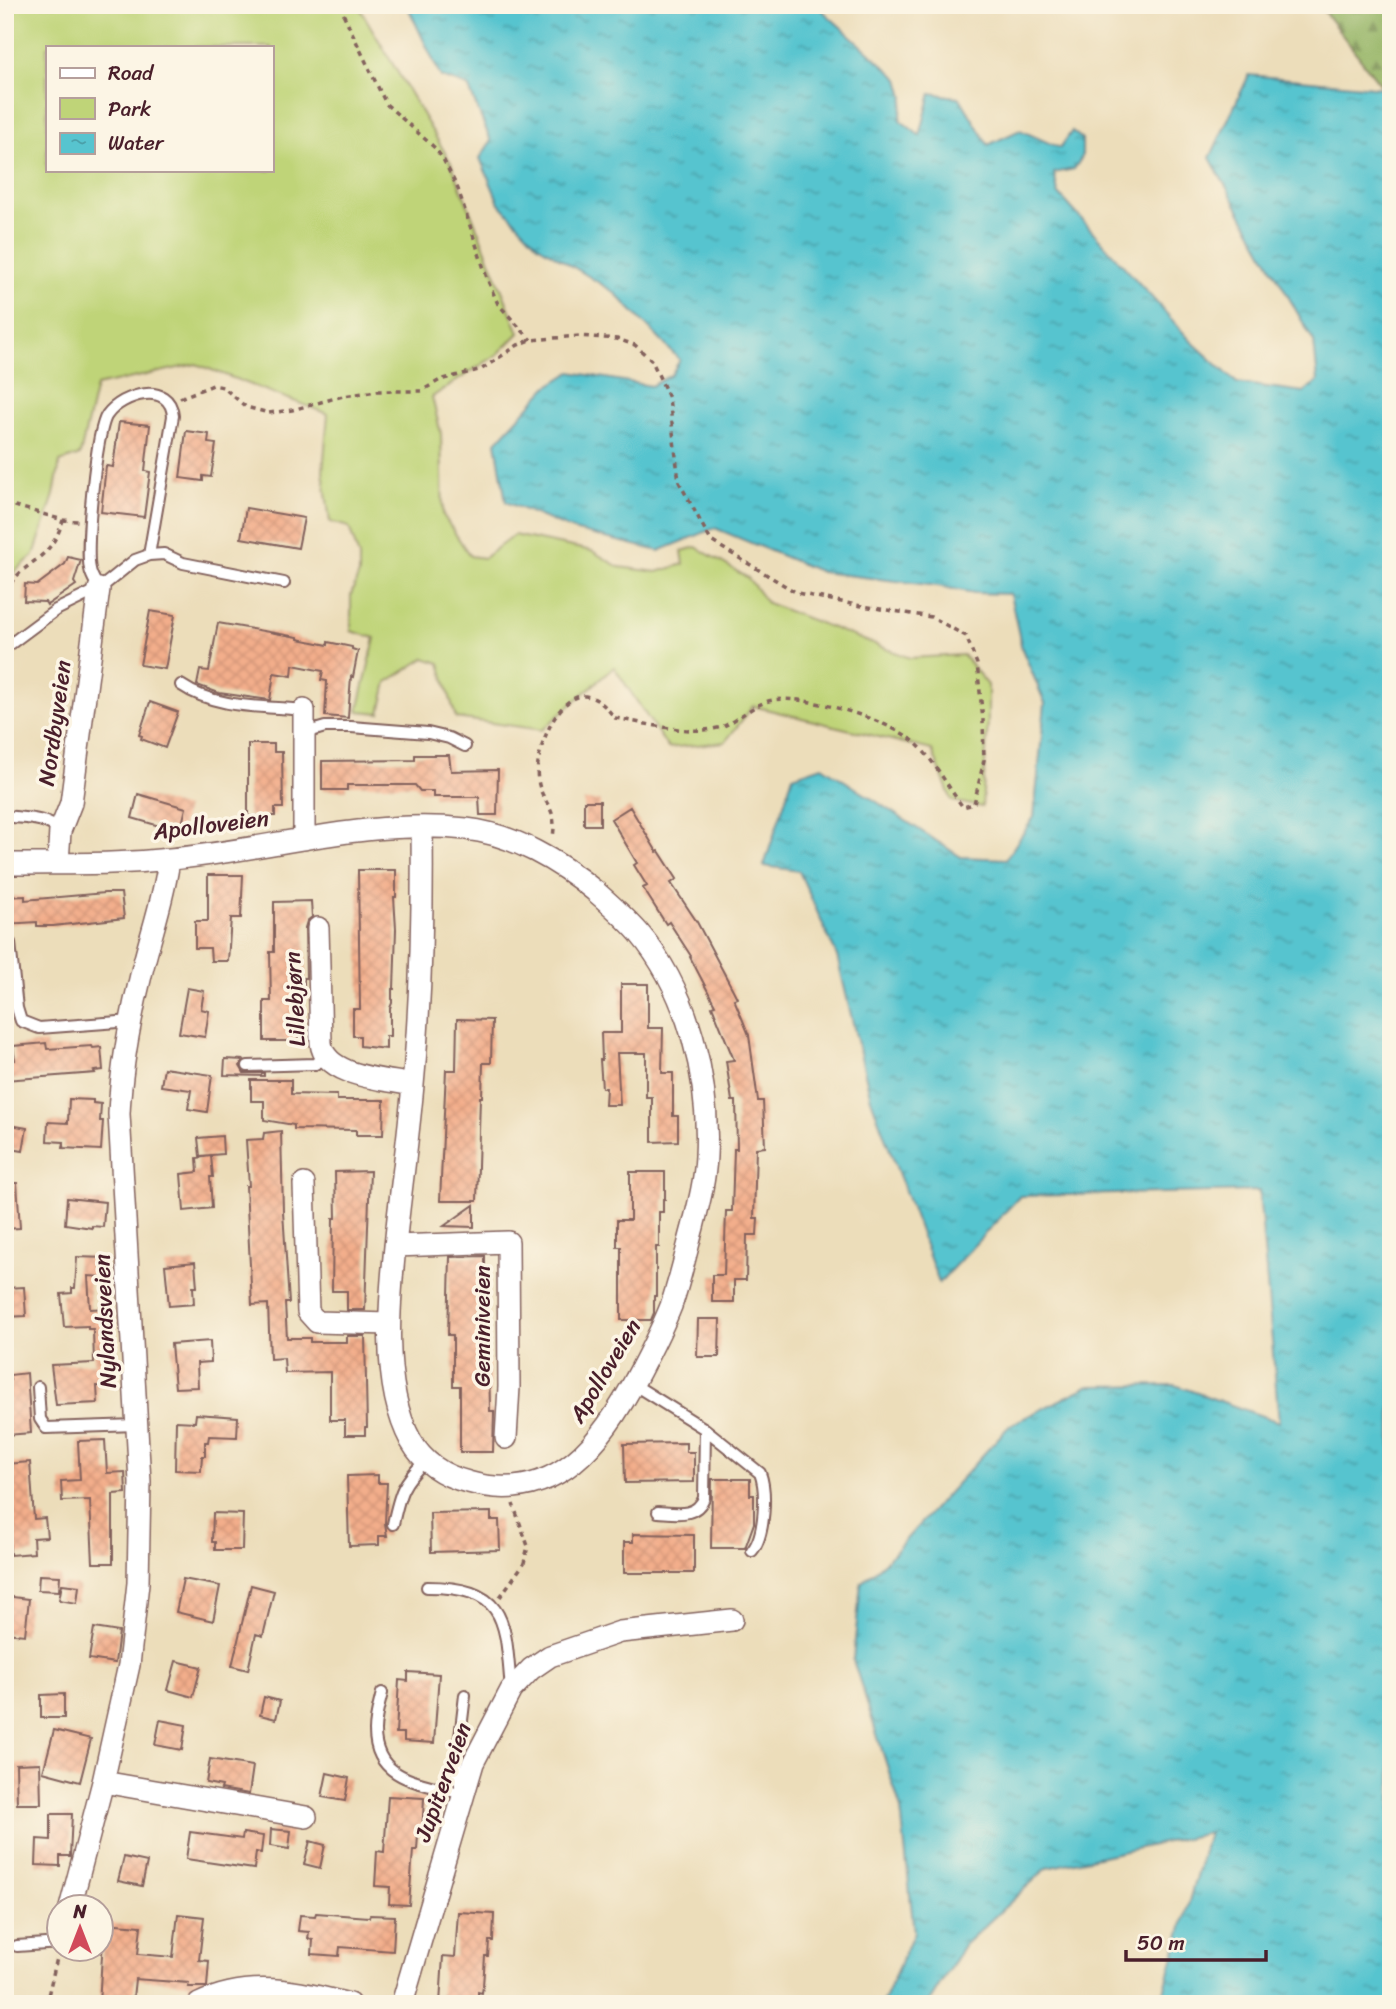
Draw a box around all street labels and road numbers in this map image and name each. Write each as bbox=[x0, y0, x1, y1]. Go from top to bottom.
street label: Nordbyveien bbox=[26, 657, 84, 789]
street label: Apolloveien bbox=[150, 798, 271, 853]
street label: Lillebjørn bbox=[272, 950, 318, 1048]
street label: Nylandsveien bbox=[81, 1253, 129, 1389]
street label: Geminiveien bbox=[462, 1265, 503, 1387]
street label: Apolloveien bbox=[557, 1311, 652, 1432]
street label: Jupiterveien bbox=[402, 1716, 484, 1848]

